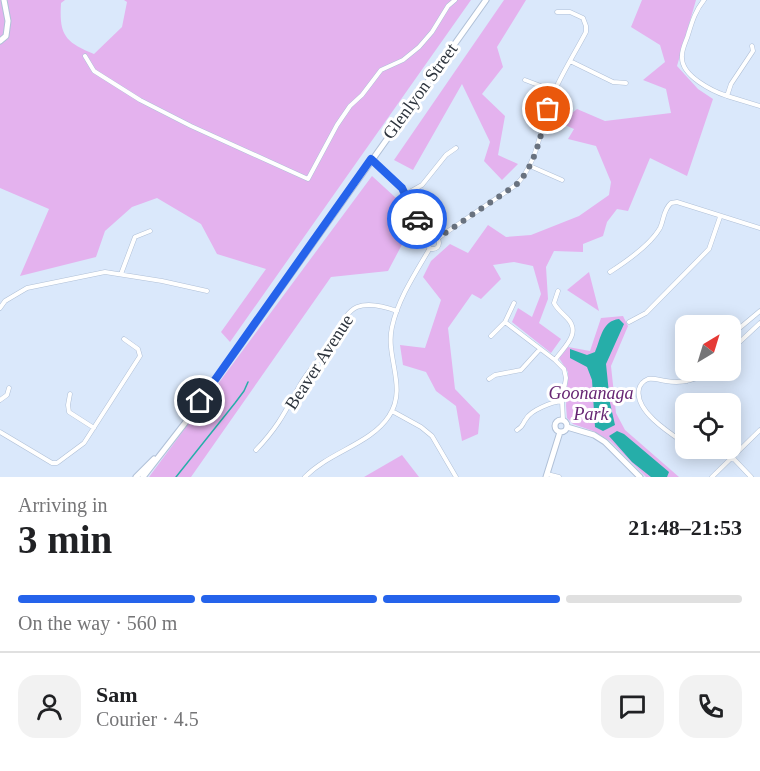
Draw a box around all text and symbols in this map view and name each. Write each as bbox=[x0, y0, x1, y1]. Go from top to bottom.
street label: Glenlyon Street bbox=[379, 39, 461, 143]
pin bbox=[522, 83, 573, 134]
icon: bag bbox=[531, 92, 564, 125]
courier bbox=[387, 189, 447, 249]
icon: car bbox=[401, 203, 434, 236]
street label: Beaver Avenue bbox=[281, 311, 357, 413]
north arrow bbox=[675, 315, 741, 381]
map controls bbox=[675, 315, 741, 459]
pin bbox=[174, 375, 225, 426]
park label: Goonanaga Park bbox=[549, 383, 634, 424]
icon: home bbox=[183, 384, 216, 417]
button: locate bbox=[675, 393, 741, 459]
text: Arriving in bbox=[18, 494, 107, 516]
text: 21:48–21:53 bbox=[628, 515, 742, 540]
text: 3 min bbox=[18, 518, 112, 561]
text: On the way · 560 m bbox=[18, 612, 177, 634]
button: person bbox=[18, 675, 81, 738]
button: chat bbox=[601, 675, 664, 738]
button: phone bbox=[679, 675, 742, 738]
text: Sam bbox=[96, 682, 138, 707]
text: Courier · 4.5 bbox=[96, 708, 199, 730]

